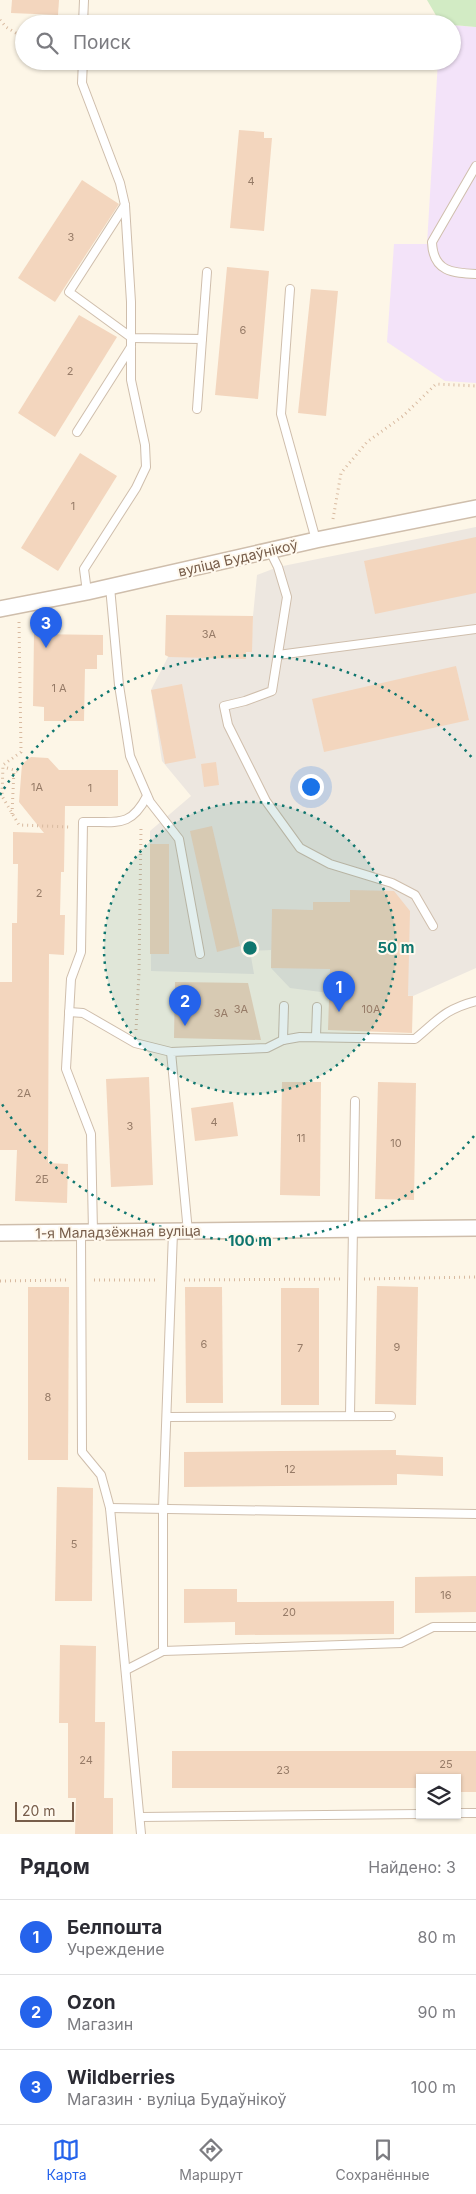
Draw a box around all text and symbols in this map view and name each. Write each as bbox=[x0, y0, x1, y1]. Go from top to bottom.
search box bbox=[15, 15, 461, 70]
icon: search bbox=[33, 29, 61, 57]
text: Поиск bbox=[73, 31, 131, 54]
house number: 4 bbox=[247, 174, 255, 188]
house number: 3 bbox=[68, 230, 75, 244]
house number: 6 bbox=[240, 323, 247, 337]
house number: 2 bbox=[67, 364, 73, 378]
house number: 1 bbox=[71, 499, 75, 513]
street label: вуліца Будаўнікоў bbox=[176, 535, 299, 580]
pin: 3 bbox=[30, 607, 62, 648]
house number: 3А bbox=[202, 627, 217, 641]
house number: 1 А bbox=[51, 681, 67, 695]
your location bbox=[298, 774, 324, 800]
house number: 1А bbox=[31, 780, 43, 794]
house number: 1 bbox=[88, 781, 92, 795]
house number: 2 bbox=[36, 886, 42, 900]
text: 50 m bbox=[378, 938, 414, 957]
centre of rings bbox=[241, 939, 259, 957]
pin: 1 bbox=[323, 971, 355, 1012]
pin: 2 bbox=[169, 985, 201, 1026]
house number: 3А bbox=[234, 1002, 249, 1016]
house number: 10А bbox=[361, 1002, 381, 1016]
house number: 3А bbox=[214, 1006, 229, 1020]
house number: 2А bbox=[17, 1086, 32, 1100]
house number: 4 bbox=[210, 1115, 218, 1129]
house number: 3 bbox=[127, 1119, 134, 1133]
house number: 11 bbox=[297, 1131, 305, 1145]
house number: 10 bbox=[390, 1136, 402, 1150]
house number: 2Б bbox=[35, 1172, 49, 1186]
street label: 1-я Маладзёжная вуліца bbox=[35, 1222, 201, 1241]
text: 100 m bbox=[228, 1231, 272, 1250]
house number: 6 bbox=[201, 1337, 208, 1351]
house number: 9 bbox=[394, 1340, 401, 1354]
house number: 7 bbox=[297, 1341, 303, 1355]
house number: 8 bbox=[45, 1390, 52, 1404]
house number: 12 bbox=[284, 1462, 296, 1476]
house number: 5 bbox=[71, 1537, 78, 1551]
house number: 16 bbox=[440, 1588, 452, 1602]
house number: 20 bbox=[282, 1605, 296, 1619]
house number: 24 bbox=[79, 1753, 93, 1767]
house number: 25 bbox=[439, 1757, 453, 1771]
house number: 23 bbox=[276, 1763, 290, 1777]
map controls bbox=[416, 1774, 461, 1819]
button: layers bbox=[416, 1774, 461, 1819]
scale bar bbox=[15, 1799, 74, 1822]
text: 20 m bbox=[22, 1802, 56, 1819]
text: Рядом bbox=[20, 1854, 90, 1879]
text: Найдено: 3 bbox=[368, 1857, 456, 1877]
text: Белпошта bbox=[67, 1916, 162, 1939]
text: 1 bbox=[33, 1927, 39, 1947]
text: 80 m bbox=[417, 1927, 456, 1947]
text: Учреждение bbox=[67, 1939, 165, 1959]
text: Ozon bbox=[67, 1991, 116, 2014]
text: 2 bbox=[31, 2002, 41, 2022]
text: 90 m bbox=[417, 2002, 456, 2022]
text: Магазин bbox=[67, 2014, 133, 2034]
text: Wildberries bbox=[67, 2066, 175, 2089]
text: 3 bbox=[31, 2077, 41, 2097]
text: 100 m bbox=[411, 2077, 456, 2097]
text: Магазин · вуліца Будаўнікоў bbox=[67, 2089, 287, 2109]
tab: Карта bbox=[46, 2136, 87, 2183]
tab: Маршрут bbox=[179, 2136, 243, 2183]
tab: Сохранённые bbox=[336, 2136, 430, 2183]

